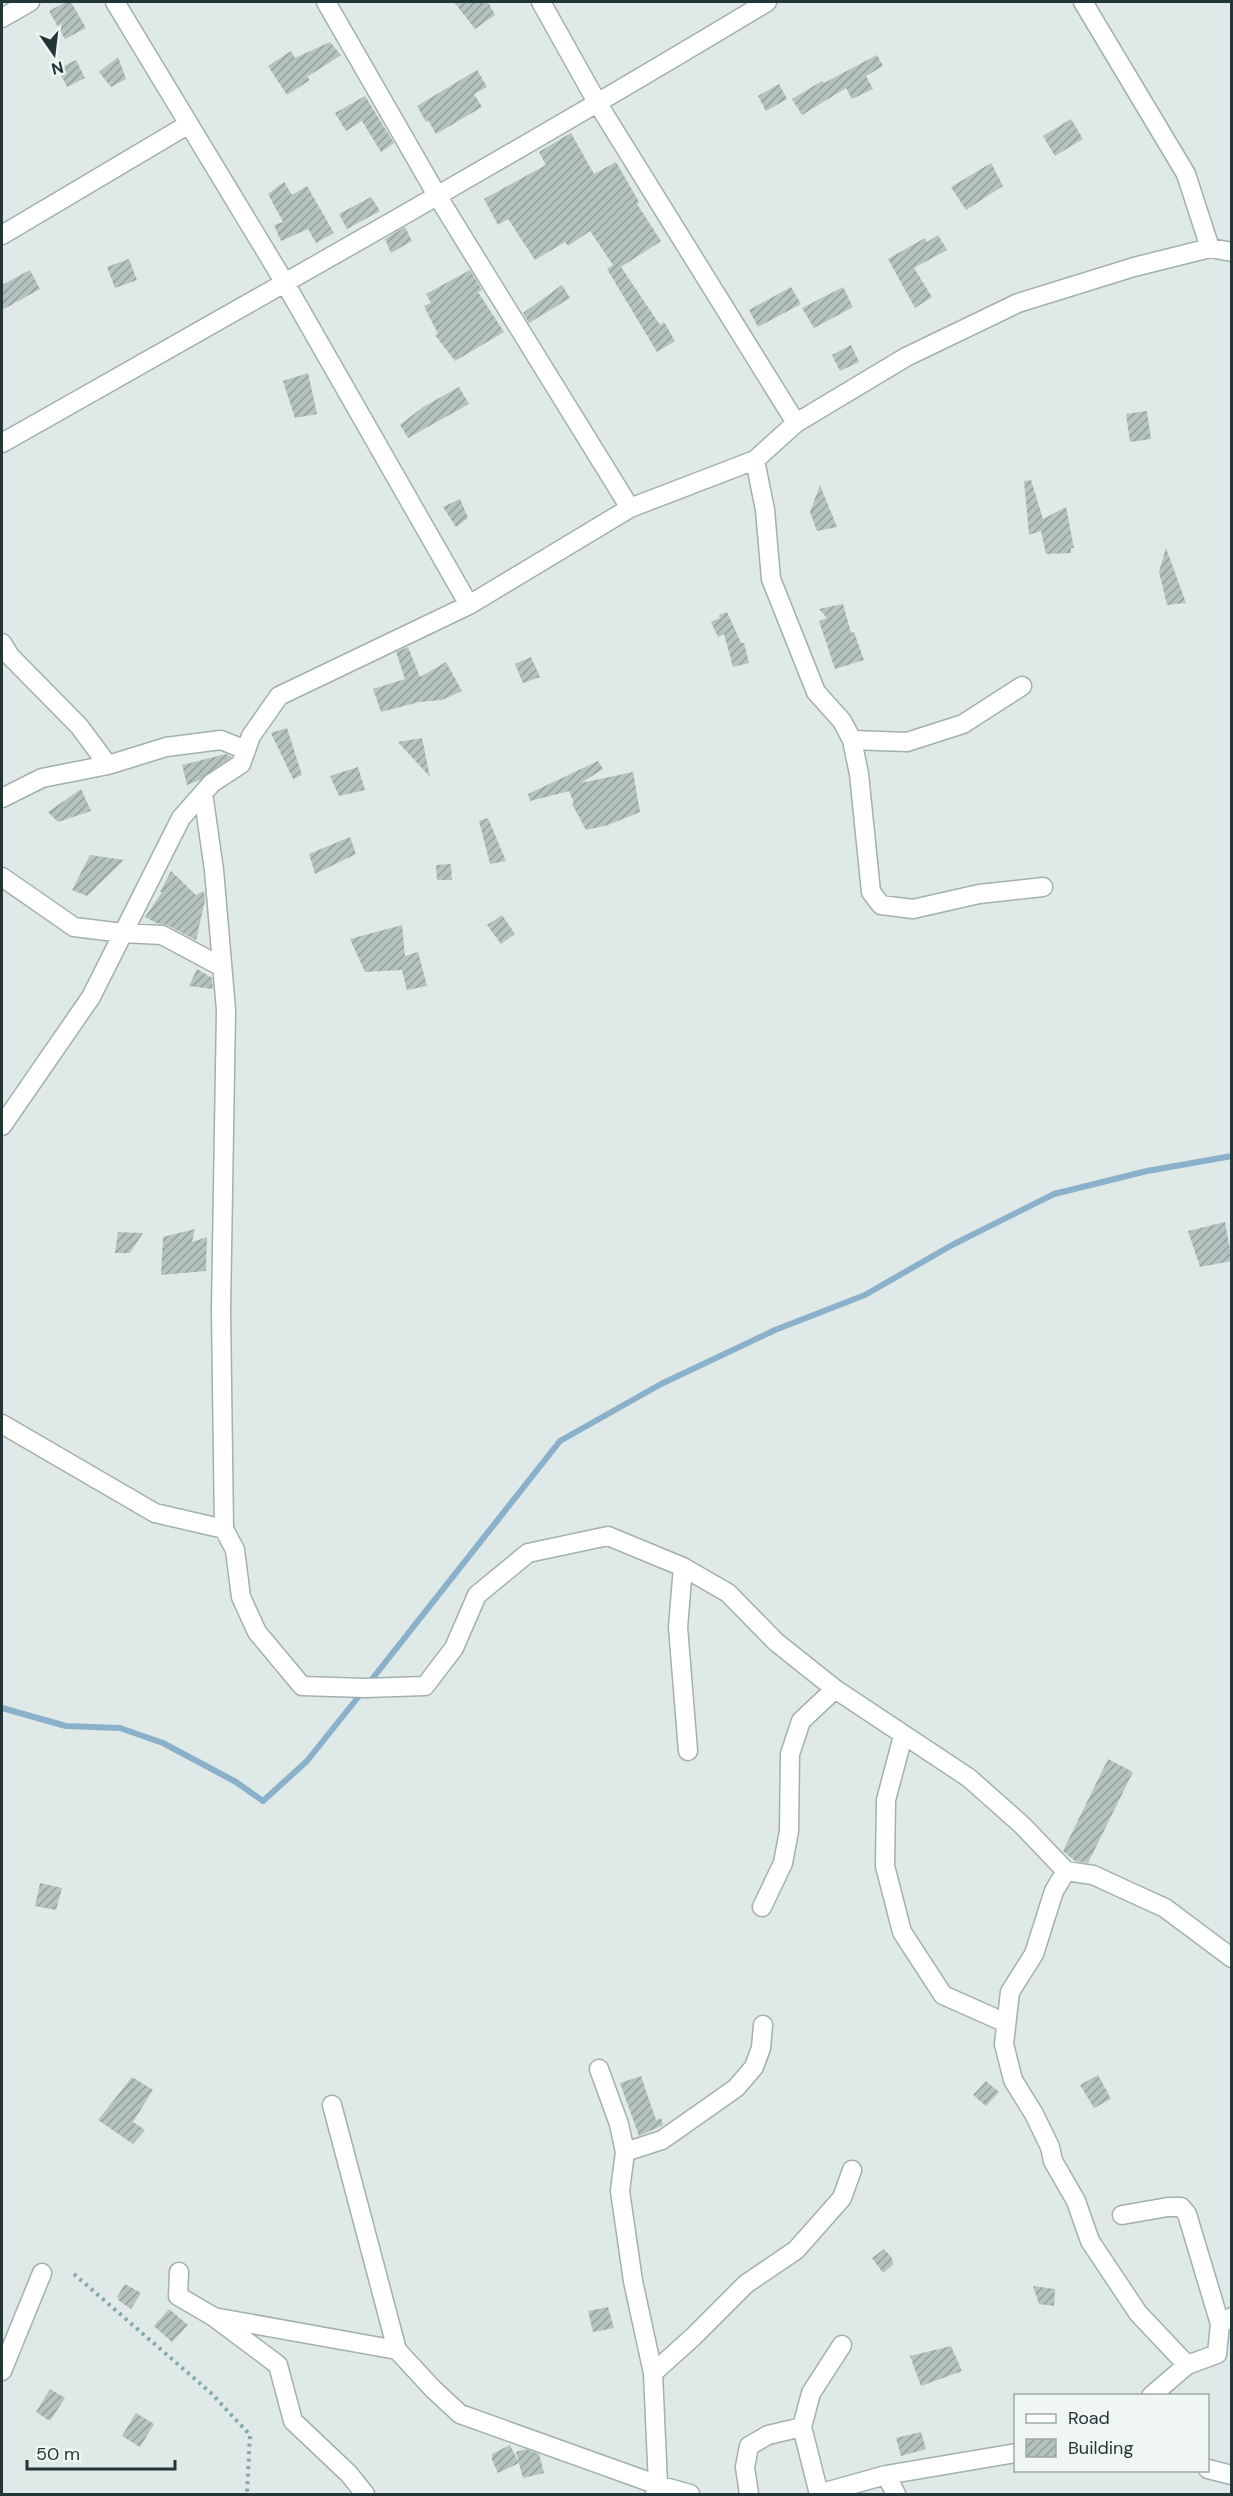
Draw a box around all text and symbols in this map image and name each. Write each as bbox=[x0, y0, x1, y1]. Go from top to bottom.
north arrow bbox=[24, 24, 84, 84]
text: N bbox=[49, 56, 66, 80]
legend bbox=[1014, 2394, 1209, 2472]
text: Road bbox=[1068, 2406, 1110, 2430]
scale bar bbox=[27, 2433, 176, 2471]
text: Building bbox=[1068, 2436, 1133, 2460]
text: 50 m bbox=[36, 2442, 80, 2466]

